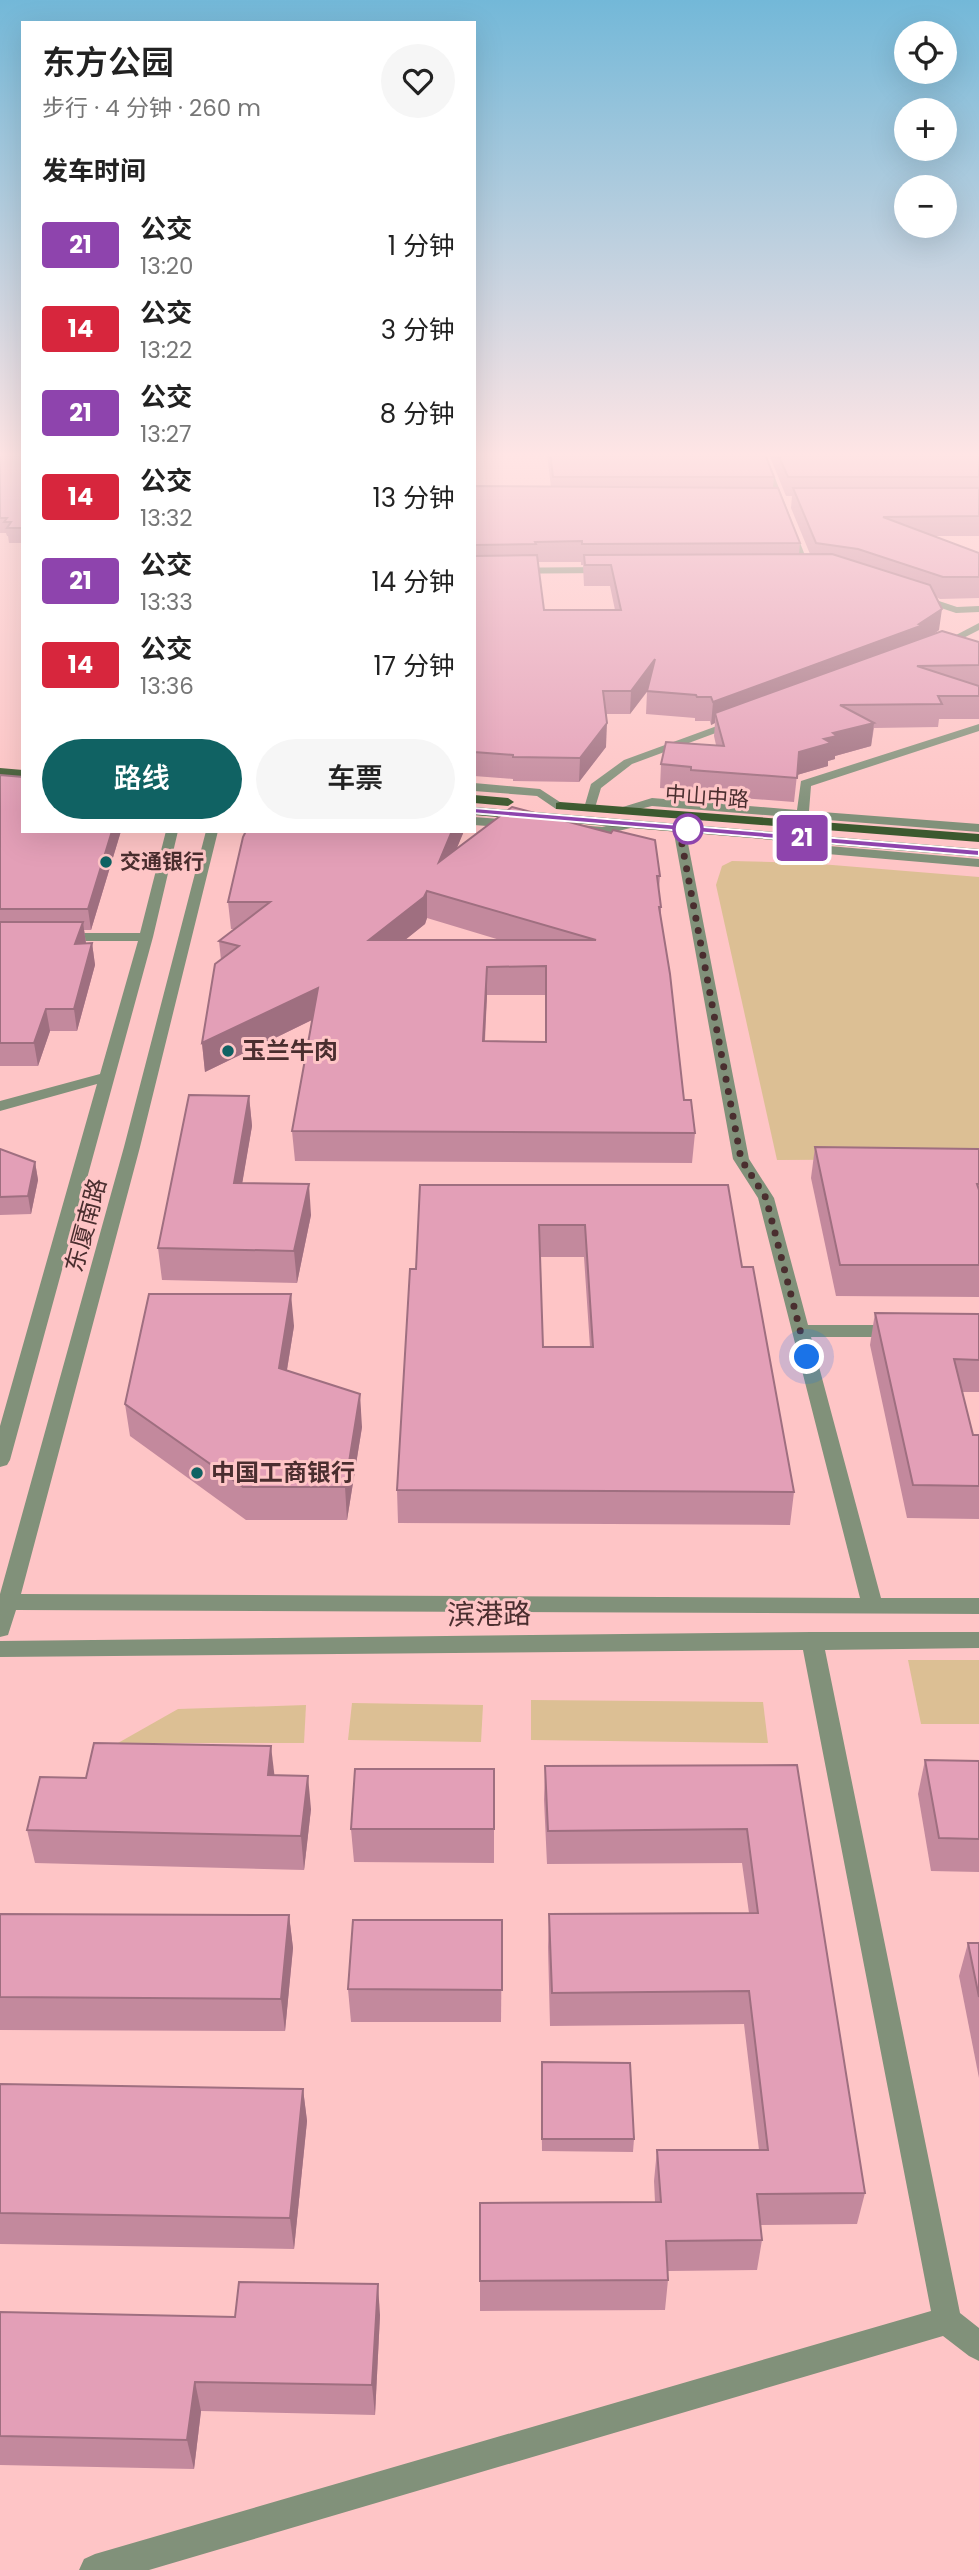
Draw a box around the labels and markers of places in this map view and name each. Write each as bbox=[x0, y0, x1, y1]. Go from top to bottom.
unlabelled marker bbox=[673, 814, 703, 844]
place label: 交通银行 bbox=[120, 847, 204, 876]
marker: 交通银行 bbox=[98, 854, 114, 870]
place label: 玉兰牛肉 bbox=[242, 1034, 338, 1067]
marker: 玉兰牛肉 bbox=[220, 1043, 236, 1059]
place label: 中国工商银行 bbox=[211, 1456, 355, 1489]
marker: 中国工商银行 bbox=[189, 1465, 205, 1481]

